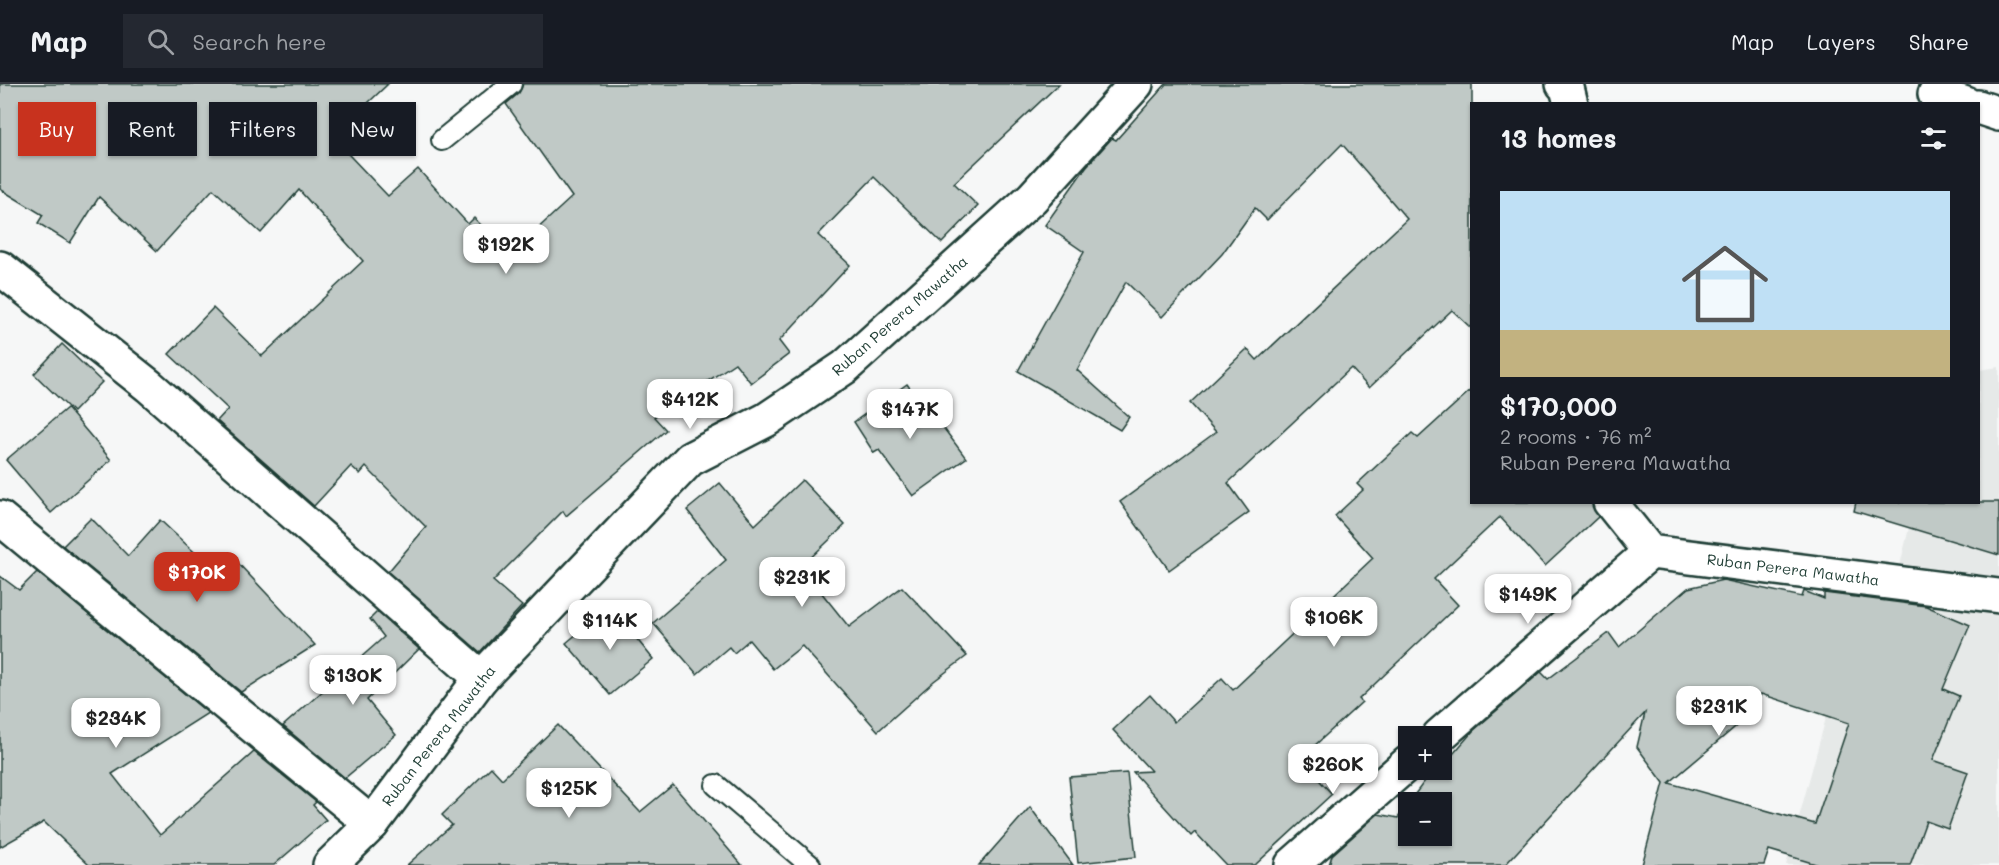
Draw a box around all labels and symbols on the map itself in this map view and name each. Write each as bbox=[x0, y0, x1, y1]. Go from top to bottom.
pin: $192K bbox=[464, 224, 548, 275]
street label: Ruban Perera Mawatha bbox=[827, 251, 971, 380]
pin: $412K bbox=[648, 379, 732, 430]
pin: $147K bbox=[868, 389, 952, 440]
street label: Ruban Perera Mawatha bbox=[1706, 549, 1880, 590]
pin: $170K bbox=[155, 552, 239, 603]
pin: $231K bbox=[760, 557, 844, 608]
pin: $149K bbox=[1486, 574, 1570, 625]
pin: $106K bbox=[1292, 597, 1376, 648]
pin: $114K bbox=[568, 600, 652, 651]
pin: $130K bbox=[311, 655, 395, 706]
street label: Ruban Perera Mawatha bbox=[377, 661, 499, 810]
pin: $231K bbox=[1677, 686, 1761, 737]
pin: $234K bbox=[74, 698, 158, 749]
pin: $260K bbox=[1291, 744, 1375, 795]
pin: $125K bbox=[527, 768, 611, 819]

